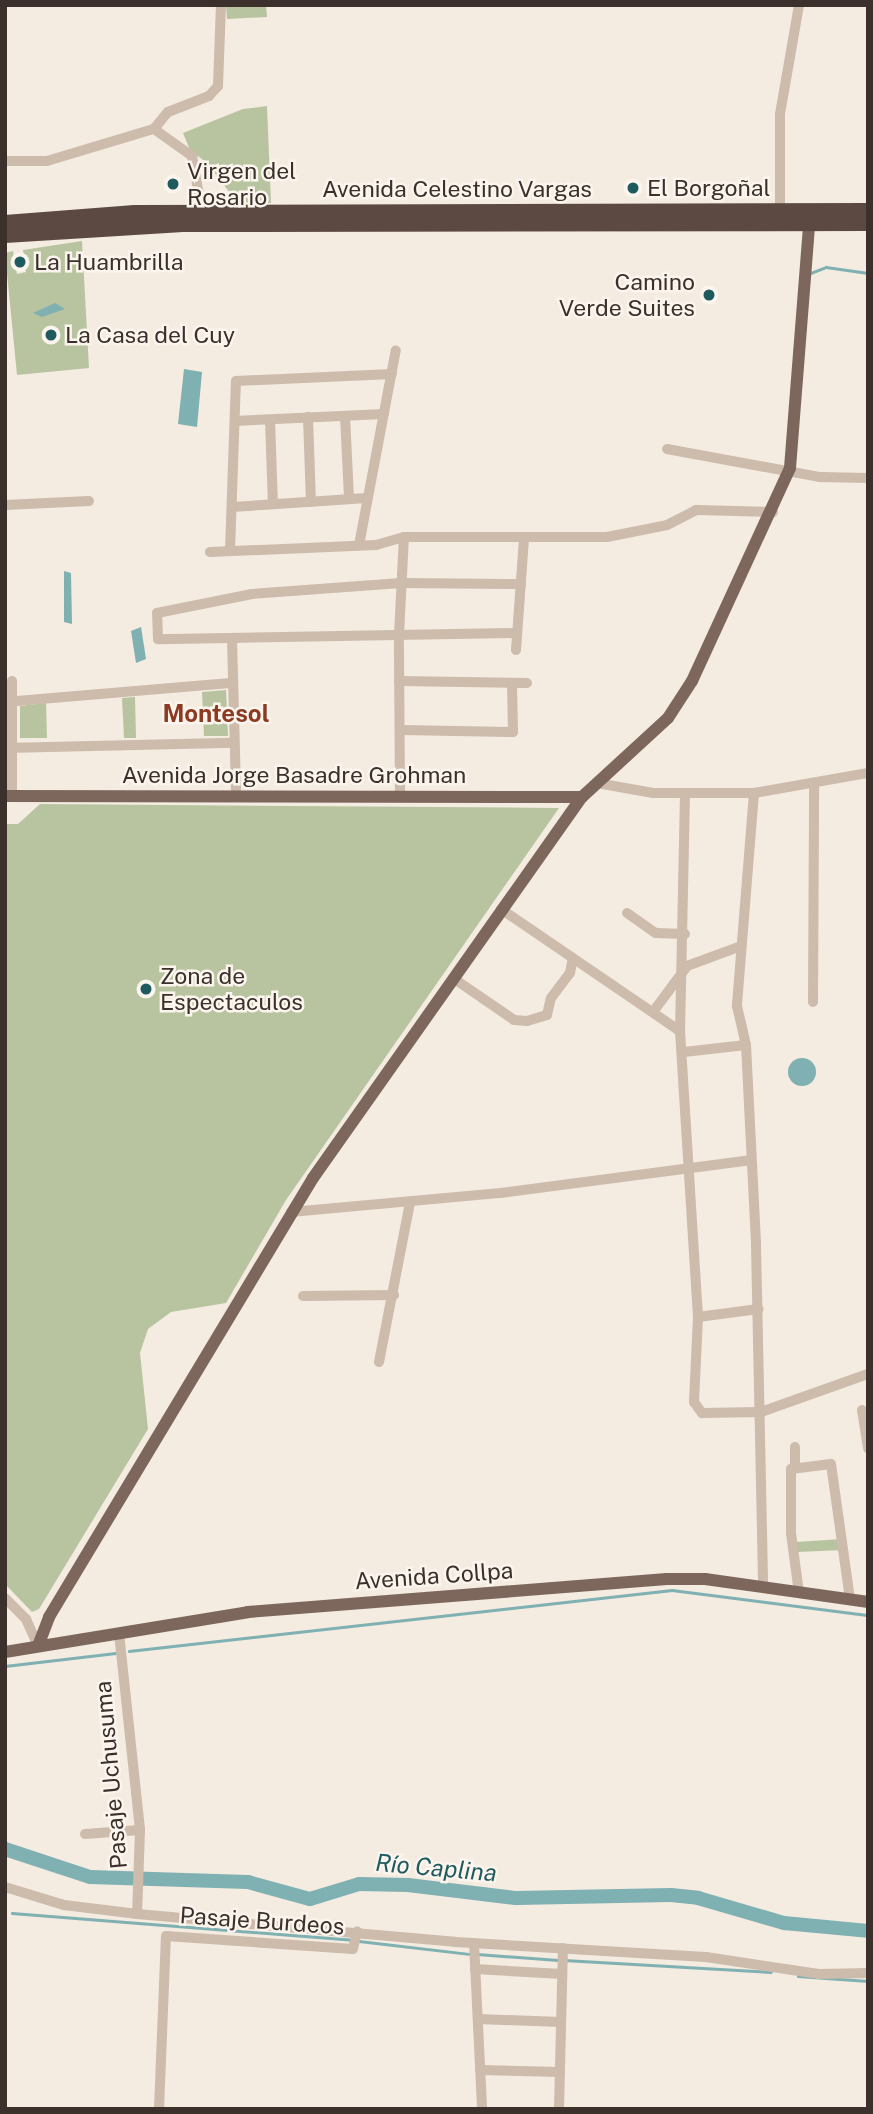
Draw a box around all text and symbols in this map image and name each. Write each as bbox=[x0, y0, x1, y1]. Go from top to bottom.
place label: Virgen del Rosario bbox=[187, 157, 296, 211]
place label: El Borgoñal bbox=[647, 174, 771, 202]
street label: Avenida Celestino Vargas bbox=[322, 175, 592, 203]
marker: Virgen del Rosario bbox=[165, 176, 181, 192]
marker: El Borgoñal bbox=[625, 180, 641, 196]
place label: La Huambrilla bbox=[34, 248, 184, 276]
marker: La Huambrilla bbox=[12, 254, 28, 270]
place label: Camino Verde Suites bbox=[559, 268, 695, 322]
marker: Camino Verde Suites bbox=[701, 287, 717, 303]
place label: La Casa del Cuy bbox=[65, 321, 235, 349]
marker: La Casa del Cuy bbox=[43, 327, 59, 343]
district label: Montesol bbox=[162, 700, 270, 728]
street label: Avenida Jorge Basadre Grohman bbox=[122, 761, 466, 789]
place label: Zona de Espectaculos bbox=[160, 962, 303, 1016]
marker: Zona de Espectaculos bbox=[138, 981, 154, 997]
street label: Avenida Collpa bbox=[354, 1557, 514, 1595]
street label: Pasaje Uchusuma bbox=[89, 1680, 133, 1870]
water label: Río Caplina bbox=[374, 1848, 498, 1888]
street label: Pasaje Burdeos bbox=[179, 1901, 345, 1941]

